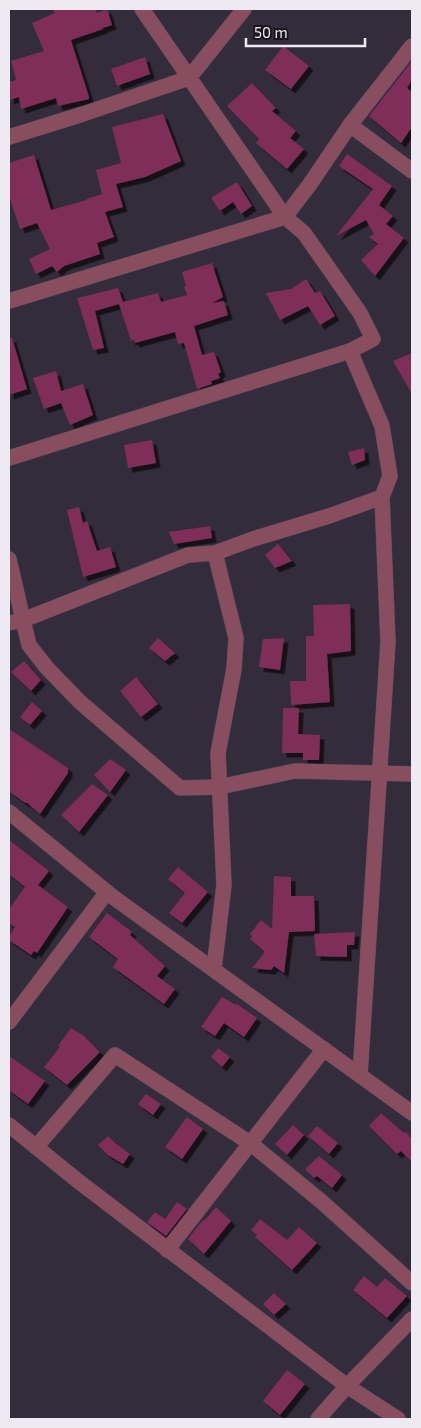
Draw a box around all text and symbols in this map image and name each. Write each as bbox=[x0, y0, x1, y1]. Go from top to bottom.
scale bar bbox=[246, 15, 365, 47]
text: 50 m bbox=[254, 23, 288, 41]

